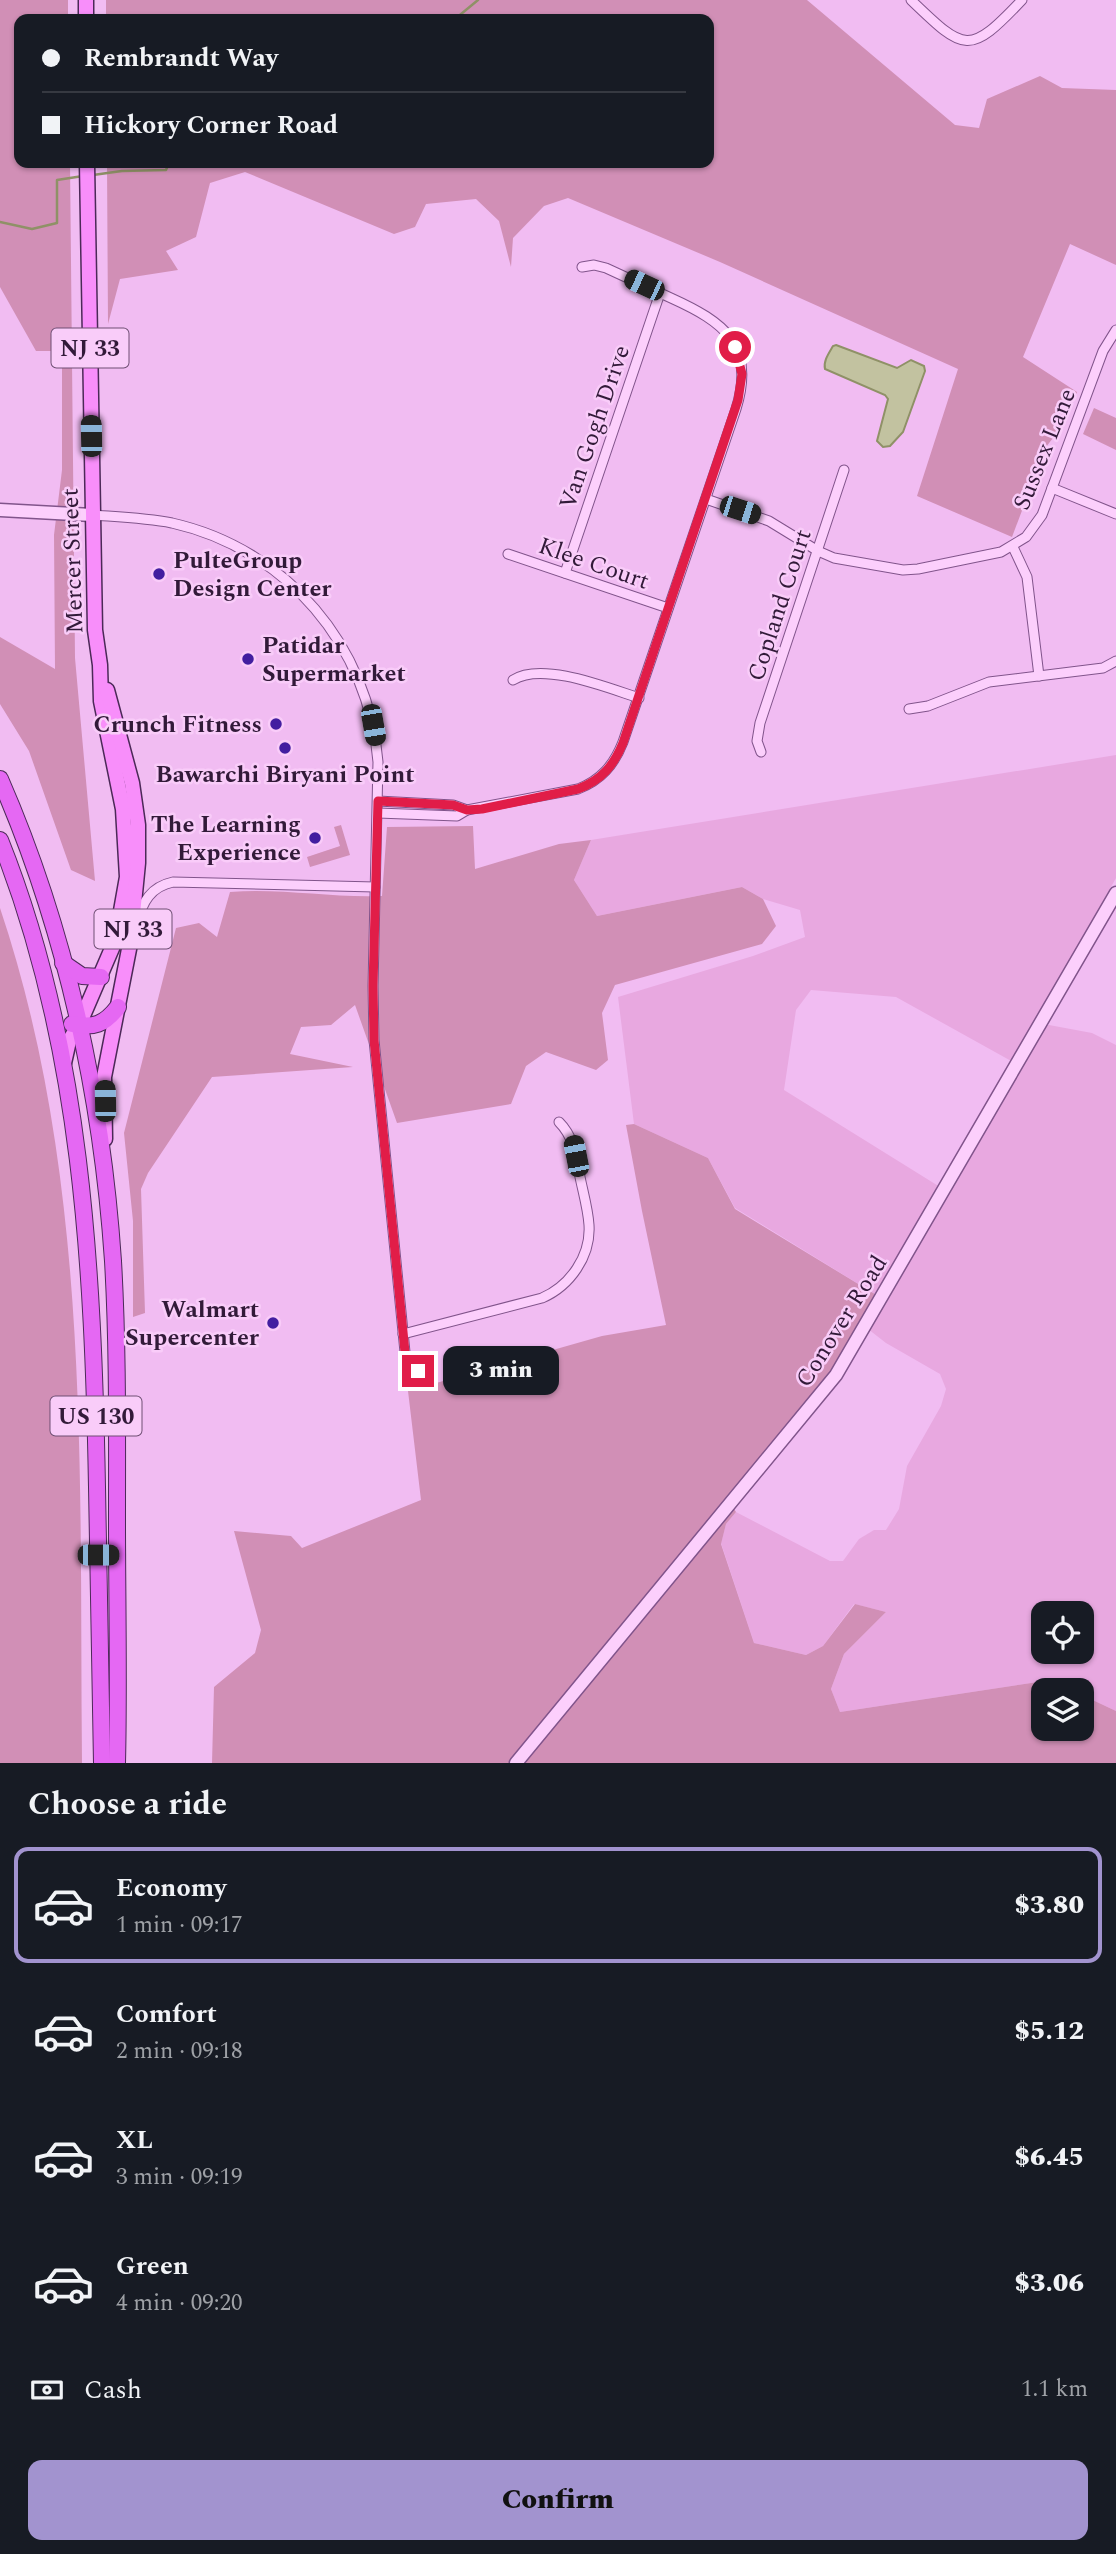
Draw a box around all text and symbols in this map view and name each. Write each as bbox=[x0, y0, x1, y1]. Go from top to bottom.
text: Rembrandt Way bbox=[84, 38, 278, 78]
text: Hickory Corner Road bbox=[84, 105, 338, 145]
car bbox=[621, 267, 668, 303]
road number: NJ 33 bbox=[52, 328, 128, 368]
route start bbox=[719, 331, 751, 363]
street label: Van Gogh Drive bbox=[550, 340, 640, 514]
street label: Sussex Lane bbox=[1004, 383, 1086, 516]
car bbox=[81, 415, 102, 457]
street label: Mercer Street bbox=[52, 487, 94, 634]
car bbox=[717, 494, 764, 526]
street label: Copland Court bbox=[738, 525, 821, 686]
street label: Klee Court bbox=[533, 528, 654, 600]
place label: PulteGroup Design Center bbox=[173, 543, 332, 607]
marker: PulteGroup Design Center bbox=[151, 566, 167, 582]
place label: Patidar Supermarket bbox=[262, 628, 406, 692]
marker: Patidar Supermarket bbox=[240, 651, 256, 667]
car bbox=[360, 702, 387, 748]
place label: Crunch Fitness bbox=[94, 707, 262, 743]
marker: Crunch Fitness bbox=[268, 716, 284, 732]
marker: Bawarchi Biryani Point bbox=[277, 740, 293, 756]
place label: Bawarchi Biryani Point bbox=[155, 757, 415, 793]
place label: The Learning Experience bbox=[151, 807, 301, 871]
marker: The Learning Experience bbox=[307, 830, 323, 846]
road number: NJ 33 bbox=[94, 910, 172, 948]
car bbox=[95, 1080, 116, 1122]
car bbox=[562, 1133, 591, 1179]
street label: Conover Road bbox=[787, 1248, 897, 1395]
place label: Walmart Supercenter bbox=[125, 1292, 260, 1356]
marker: Walmart Supercenter bbox=[265, 1315, 281, 1331]
callout: 3 min bbox=[442, 1346, 558, 1396]
text: 3 min bbox=[469, 1353, 533, 1388]
route end bbox=[402, 1355, 434, 1387]
road number: US 130 bbox=[50, 1396, 142, 1436]
car bbox=[78, 1545, 120, 1566]
map controls bbox=[1031, 1601, 1094, 1741]
button: locate bbox=[1031, 1601, 1094, 1664]
button: layers bbox=[1031, 1678, 1094, 1741]
text: Choose a ride bbox=[28, 1780, 227, 1829]
text: Economy bbox=[116, 1868, 226, 1908]
icon: car bbox=[32, 1874, 95, 1937]
text: $3.80 bbox=[1014, 1885, 1084, 1925]
text: 1 min · 09:17 bbox=[116, 1908, 243, 1943]
text: Comfort bbox=[116, 1994, 217, 2034]
icon: car bbox=[32, 2000, 95, 2063]
text: $5.12 bbox=[1014, 2011, 1084, 2051]
text: 2 min · 09:18 bbox=[116, 2034, 243, 2069]
text: XL bbox=[116, 2120, 153, 2160]
icon: car bbox=[32, 2126, 95, 2189]
text: $6.45 bbox=[1014, 2137, 1084, 2177]
text: 3 min · 09:19 bbox=[116, 2160, 243, 2195]
text: Green bbox=[116, 2246, 189, 2286]
icon: car bbox=[32, 2252, 95, 2315]
text: $3.06 bbox=[1014, 2263, 1084, 2303]
text: 4 min · 09:20 bbox=[116, 2286, 243, 2321]
text: Cash bbox=[84, 2370, 142, 2410]
icon: cash bbox=[28, 2371, 66, 2409]
text: 1.1 km bbox=[1021, 2372, 1088, 2407]
button: Confirm bbox=[28, 2460, 1088, 2540]

